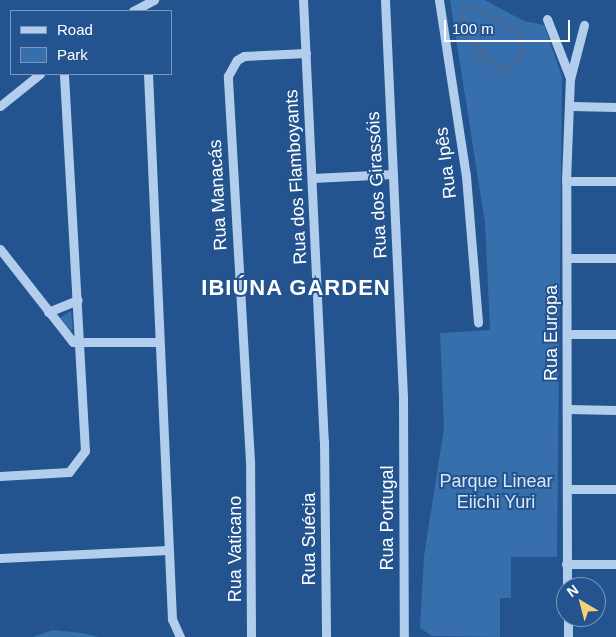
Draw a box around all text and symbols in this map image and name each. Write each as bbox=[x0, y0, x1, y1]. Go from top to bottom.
legend bbox=[10, 10, 172, 75]
scale bar bbox=[446, 10, 572, 42]
text: 100 m bbox=[452, 20, 494, 37]
text: Road bbox=[57, 21, 93, 38]
text: Park bbox=[57, 46, 88, 63]
street label: Rua dos Flamboyants bbox=[281, 89, 311, 265]
street label: Rua dos Girassóis bbox=[362, 111, 392, 259]
street label: Rua Ipês bbox=[431, 126, 461, 200]
street label: Rua Manacás bbox=[204, 139, 232, 251]
district label: IBIÚNA GARDEN bbox=[199, 275, 393, 301]
street label: Rua Europa bbox=[540, 285, 562, 381]
street label: Rua Portugal bbox=[376, 465, 398, 571]
park label: Parque Linear Eiichi Yuri bbox=[439, 471, 553, 514]
street label: Rua Suécia bbox=[298, 492, 320, 586]
street label: Rua Vaticano bbox=[224, 496, 246, 602]
north arrow bbox=[556, 577, 606, 627]
text: N bbox=[564, 581, 581, 600]

